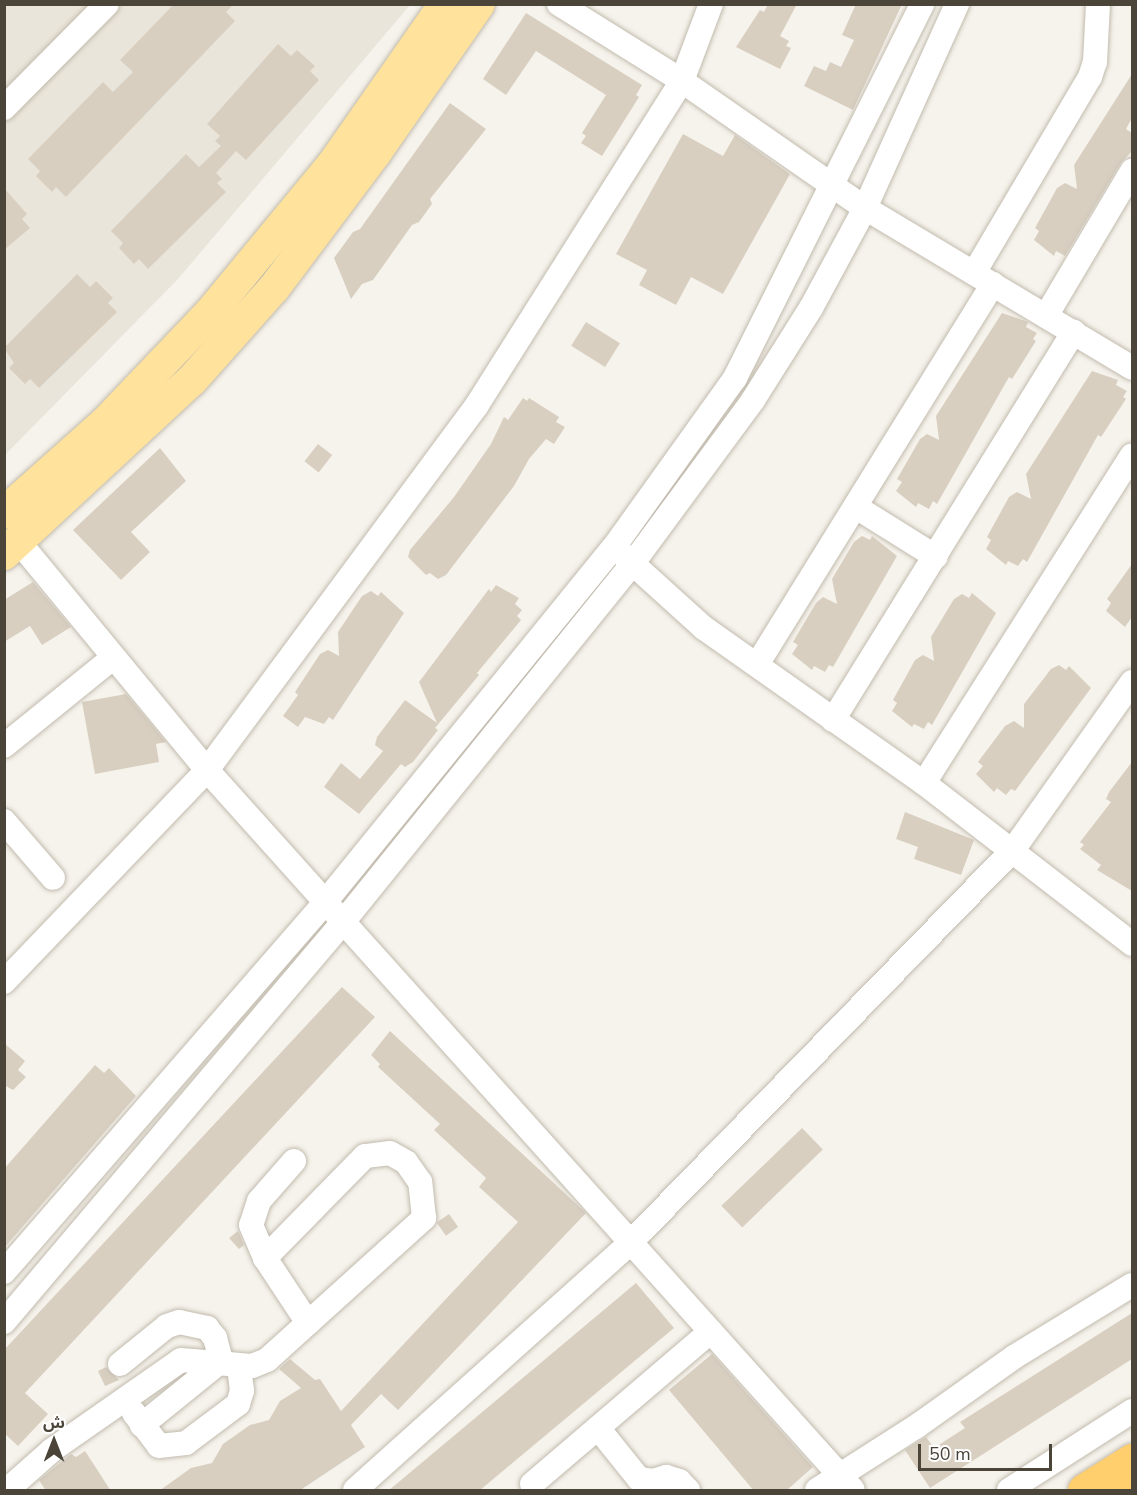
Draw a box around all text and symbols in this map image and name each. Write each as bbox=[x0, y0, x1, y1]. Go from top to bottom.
north arrow bbox=[24, 1411, 84, 1471]
text: ش bbox=[43, 1412, 65, 1434]
scale bar bbox=[921, 1432, 1054, 1470]
text: 50 m bbox=[929, 1442, 971, 1466]

